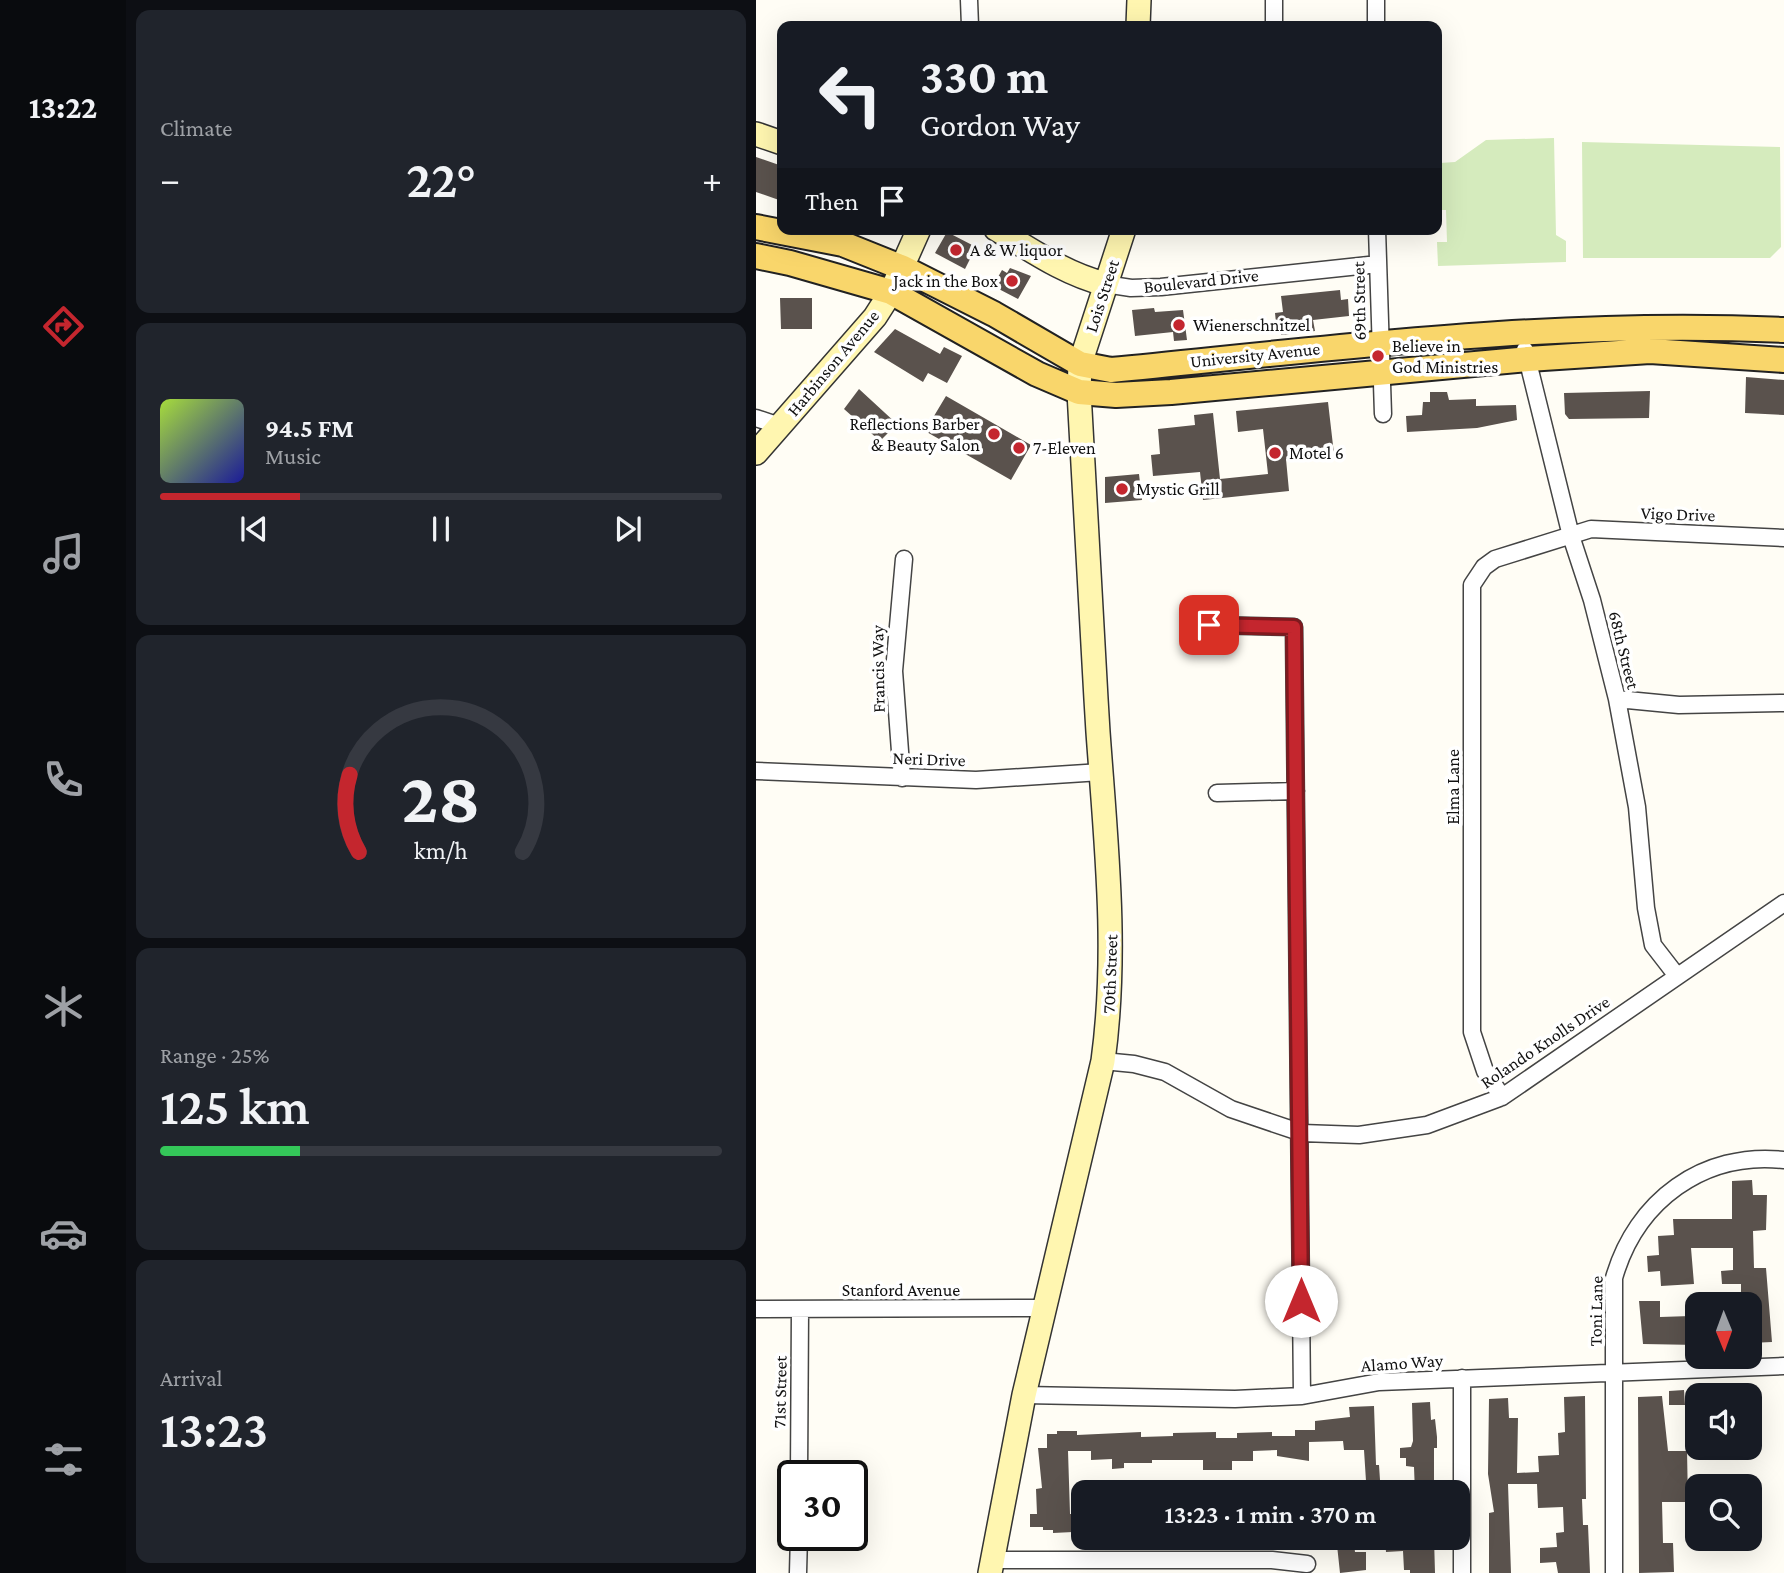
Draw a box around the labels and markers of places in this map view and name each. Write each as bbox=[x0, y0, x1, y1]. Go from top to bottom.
place label: A & W liquor bbox=[970, 240, 1064, 260]
marker: A & W liquor bbox=[948, 242, 964, 258]
place label: Jack in the Box bbox=[891, 271, 999, 291]
marker: Jack in the Box bbox=[1004, 273, 1020, 289]
place label: Wienerschnitzel bbox=[1193, 315, 1311, 335]
marker: Wienerschnitzel bbox=[1171, 317, 1187, 333]
place label: Believe in God Ministries bbox=[1392, 336, 1498, 377]
marker: Believe in God Ministries bbox=[1370, 348, 1386, 364]
place label: Reflections Barber & Beauty Salon bbox=[849, 414, 981, 455]
marker: Reflections Barber & Beauty Salon bbox=[986, 426, 1002, 442]
place label: 7-Eleven bbox=[1033, 438, 1096, 458]
marker: 7-Eleven bbox=[1011, 440, 1027, 456]
place label: Motel 6 bbox=[1289, 443, 1344, 463]
marker: Motel 6 bbox=[1267, 445, 1283, 461]
place label: Mystic Grill bbox=[1136, 479, 1220, 499]
marker: Mystic Grill bbox=[1114, 481, 1130, 497]
pin bbox=[1179, 595, 1239, 655]

